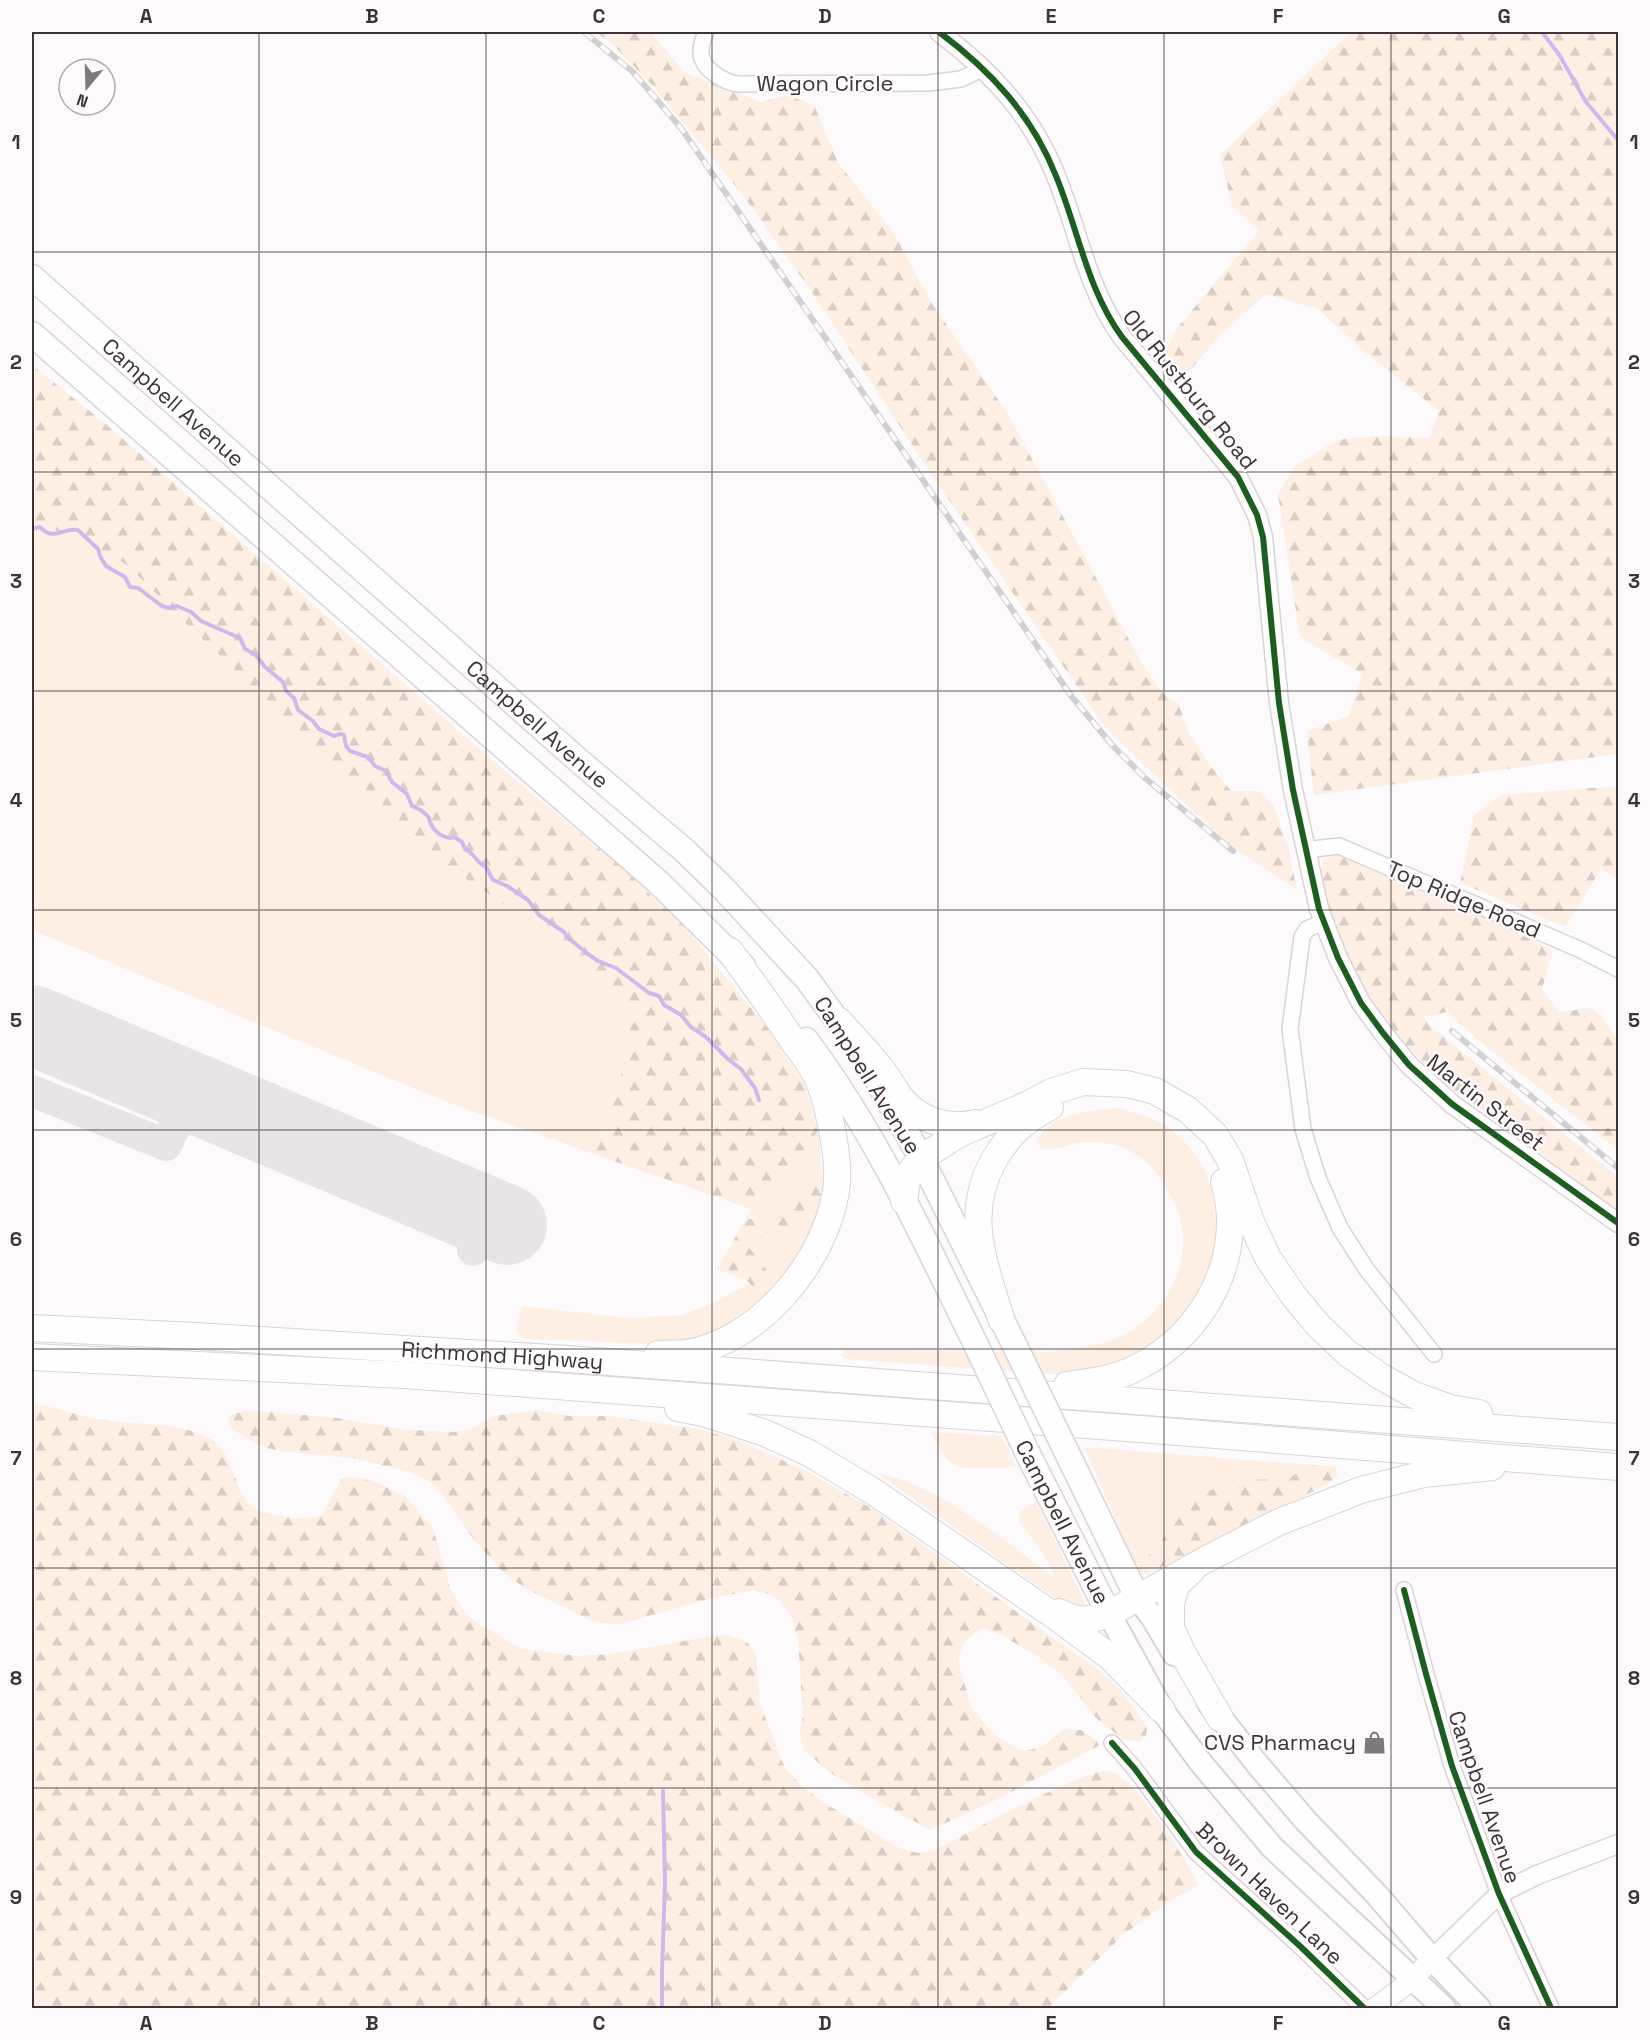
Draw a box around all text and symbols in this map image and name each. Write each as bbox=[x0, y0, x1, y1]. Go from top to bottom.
text: A bbox=[140, 3, 153, 29]
text: B bbox=[365, 3, 379, 29]
text: C bbox=[593, 3, 606, 29]
text: D bbox=[818, 3, 832, 29]
text: E bbox=[1045, 3, 1057, 29]
text: F bbox=[1273, 3, 1284, 29]
text: G bbox=[1497, 3, 1511, 29]
north arrow bbox=[57, 57, 117, 117]
street label: Wagon Circle bbox=[756, 69, 894, 97]
text: N bbox=[74, 89, 91, 112]
text: 1 bbox=[11, 129, 21, 155]
text: 1 bbox=[1629, 129, 1639, 155]
street label: Old Rustburg Road bbox=[1117, 303, 1263, 475]
street label: Campbell Avenue bbox=[97, 332, 251, 473]
text: 2 bbox=[10, 349, 22, 375]
text: 2 bbox=[1628, 349, 1640, 375]
text: 3 bbox=[10, 568, 22, 594]
text: 3 bbox=[1628, 568, 1640, 594]
street label: Campbell Avenue bbox=[461, 654, 615, 794]
text: 4 bbox=[10, 787, 23, 813]
text: 4 bbox=[1628, 787, 1641, 813]
street label: Top Ridge Road bbox=[1383, 854, 1545, 944]
street label: Campbell Avenue bbox=[808, 991, 928, 1159]
text: 5 bbox=[10, 1007, 22, 1033]
text: 5 bbox=[1628, 1007, 1640, 1033]
street label: Martin Street bbox=[1421, 1047, 1551, 1157]
text: 6 bbox=[10, 1226, 22, 1252]
text: 6 bbox=[1628, 1226, 1640, 1252]
street label: Richmond Highway bbox=[400, 1335, 604, 1376]
street label: Campbell Avenue bbox=[1009, 1435, 1117, 1609]
text: 7 bbox=[10, 1445, 22, 1471]
text: 7 bbox=[1628, 1445, 1640, 1471]
text: 8 bbox=[10, 1665, 22, 1691]
text: 8 bbox=[1628, 1665, 1640, 1691]
street label: Campbell Avenue bbox=[1442, 1707, 1528, 1887]
place label: CVS Pharmacy bbox=[1204, 1728, 1356, 1756]
shop icon: CVS Pharmacy bbox=[1361, 1729, 1387, 1755]
street label: Brown Haven Lane bbox=[1191, 1816, 1349, 1970]
text: 9 bbox=[10, 1884, 22, 1910]
text: 9 bbox=[1628, 1884, 1640, 1910]
text: A bbox=[140, 2010, 153, 2036]
text: B bbox=[365, 2010, 379, 2036]
text: C bbox=[593, 2010, 606, 2036]
text: D bbox=[818, 2010, 832, 2036]
text: E bbox=[1045, 2010, 1057, 2036]
text: F bbox=[1273, 2010, 1284, 2036]
text: G bbox=[1497, 2010, 1511, 2036]

